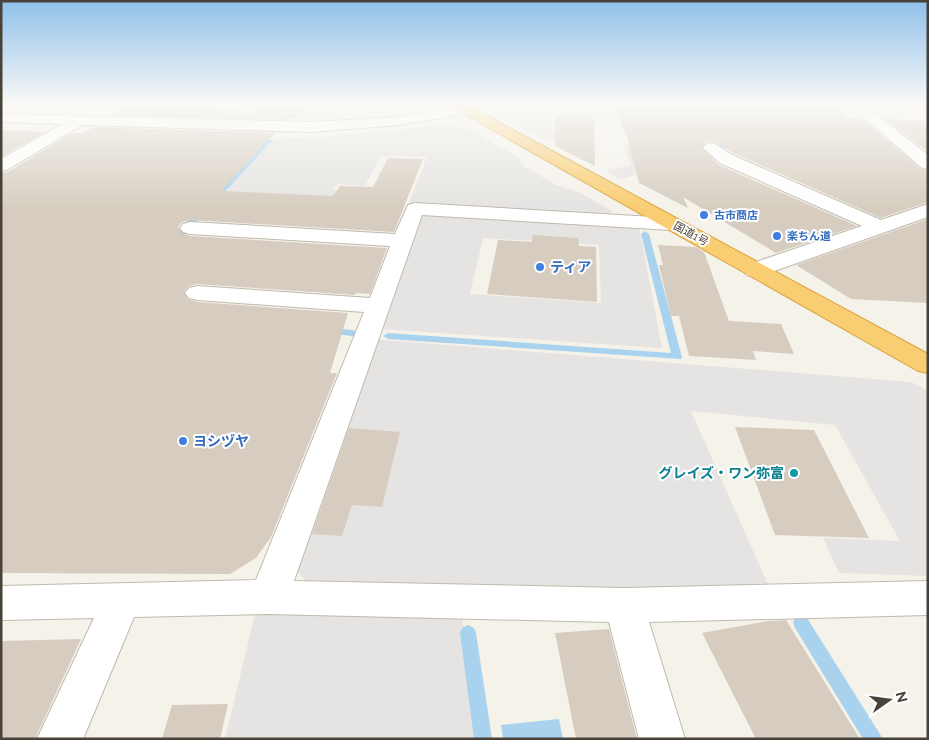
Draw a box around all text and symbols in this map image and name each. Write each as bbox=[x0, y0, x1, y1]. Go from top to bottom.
marker: 古市商店 bbox=[698, 209, 710, 221]
place label: 古市商店 bbox=[714, 209, 758, 222]
street label: 国道1号 bbox=[671, 219, 711, 249]
marker: 楽ちん道 bbox=[771, 230, 783, 242]
place label: 楽ちん道 bbox=[787, 230, 831, 243]
place label: ティア bbox=[550, 259, 591, 275]
marker: ティア bbox=[534, 261, 546, 273]
place label: ヨシヅヤ bbox=[193, 433, 249, 449]
marker: ヨシヅヤ bbox=[177, 435, 189, 447]
place label: グレイズ・ワン弥富 bbox=[658, 465, 784, 481]
marker: グレイズ・ワン弥富 bbox=[788, 467, 800, 479]
north arrow bbox=[864, 675, 914, 725]
text: N bbox=[893, 690, 911, 704]

